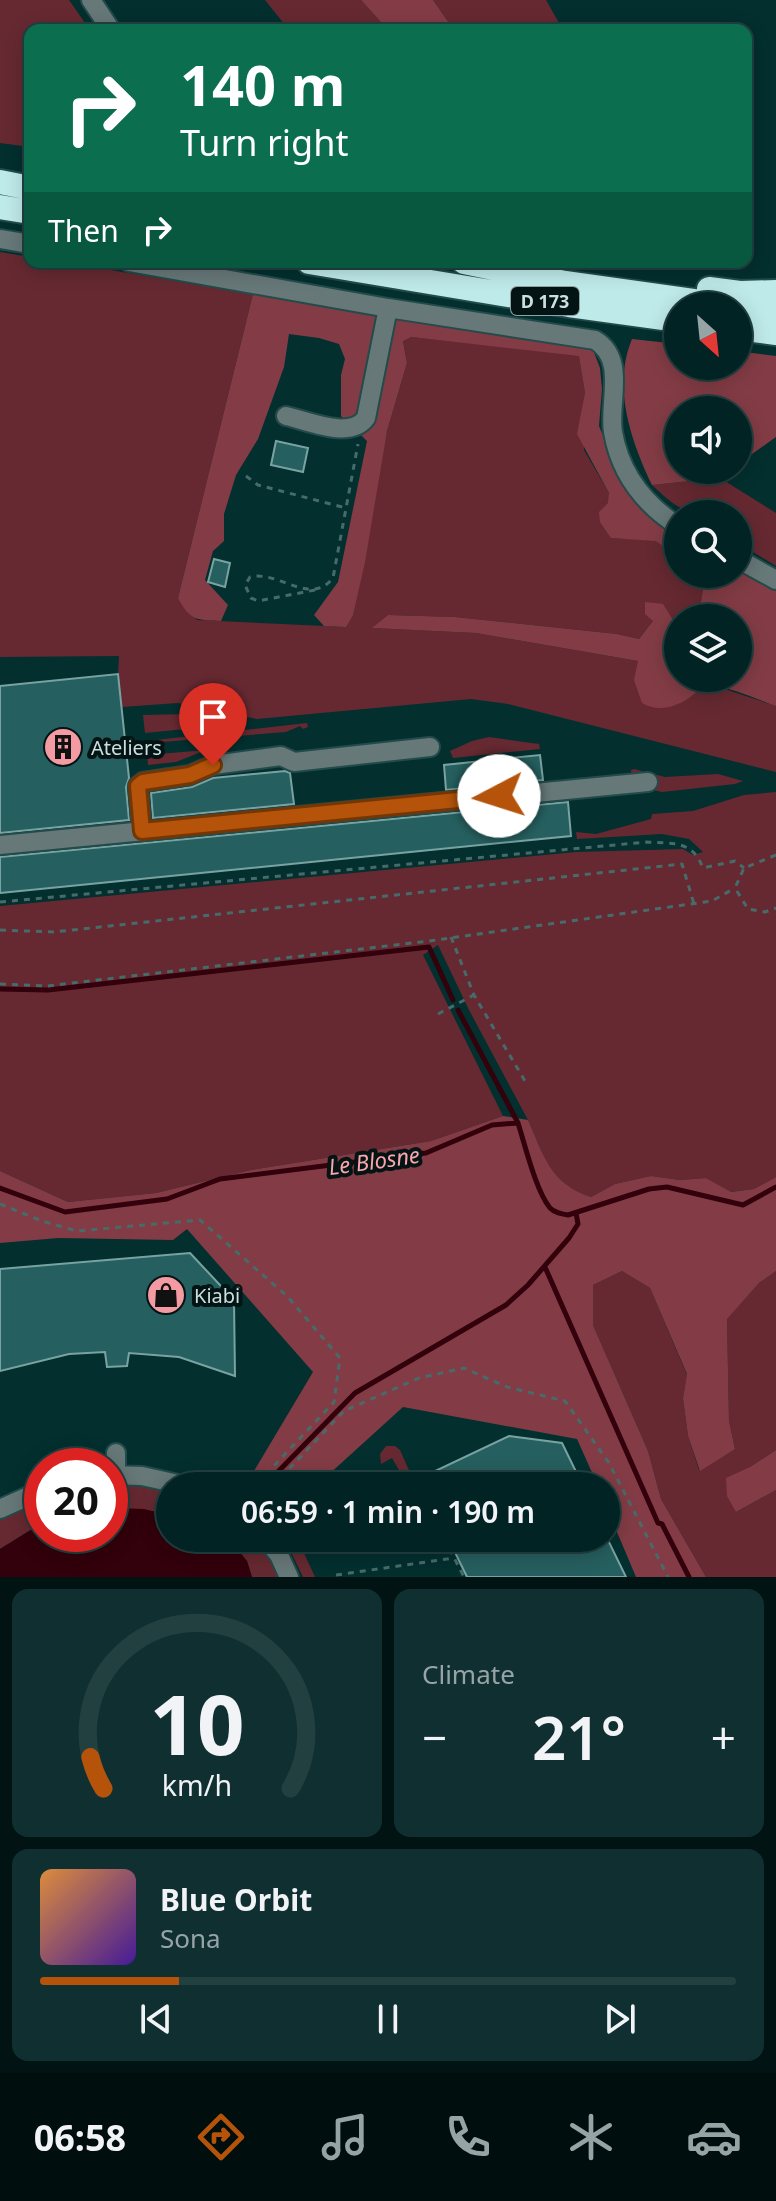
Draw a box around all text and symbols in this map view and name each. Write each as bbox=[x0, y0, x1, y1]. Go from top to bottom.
text: 140 m bbox=[180, 46, 345, 122]
icon: right bbox=[48, 56, 152, 160]
text: Turn right bbox=[180, 118, 348, 167]
icon: right bbox=[135, 208, 179, 252]
text: Then bbox=[48, 210, 119, 251]
road number: D 173 bbox=[511, 287, 579, 315]
north arrow bbox=[664, 292, 752, 380]
map controls bbox=[664, 292, 752, 692]
button: sound bbox=[664, 396, 752, 484]
button: search bbox=[664, 500, 752, 588]
button: layers bbox=[664, 604, 752, 692]
pin bbox=[179, 683, 247, 765]
icon: arrive bbox=[191, 695, 235, 739]
building icon: Ateliers bbox=[42, 726, 84, 768]
place label: Ateliers bbox=[91, 734, 162, 761]
position arrow bbox=[457, 754, 541, 838]
water label: Le Blosne bbox=[327, 1139, 422, 1181]
shop icon: Kiabi bbox=[145, 1274, 187, 1316]
place label: Kiabi bbox=[194, 1282, 240, 1309]
speed limit sign: 20 bbox=[24, 1448, 128, 1552]
text: 06:59 · 1 min · 190 m bbox=[241, 1491, 535, 1532]
text: Climate bbox=[422, 1656, 515, 1692]
text: 10 bbox=[149, 1666, 245, 1779]
text: 21° bbox=[532, 1696, 626, 1778]
text: − bbox=[422, 1707, 447, 1767]
text: + bbox=[711, 1707, 736, 1767]
text: km/h bbox=[162, 1765, 232, 1804]
text: Blue Orbit bbox=[160, 1879, 312, 1920]
text: Sona bbox=[160, 1920, 221, 1956]
icon: previous bbox=[134, 1997, 178, 2041]
icon: pause bbox=[366, 1997, 410, 2041]
icon: next bbox=[598, 1997, 642, 2041]
icon: directions bbox=[193, 2109, 249, 2165]
icon: music bbox=[317, 2109, 373, 2165]
icon: phone bbox=[440, 2109, 496, 2165]
icon: climate bbox=[563, 2109, 619, 2165]
icon: car bbox=[686, 2109, 742, 2165]
text: 06:58 bbox=[34, 2113, 126, 2162]

